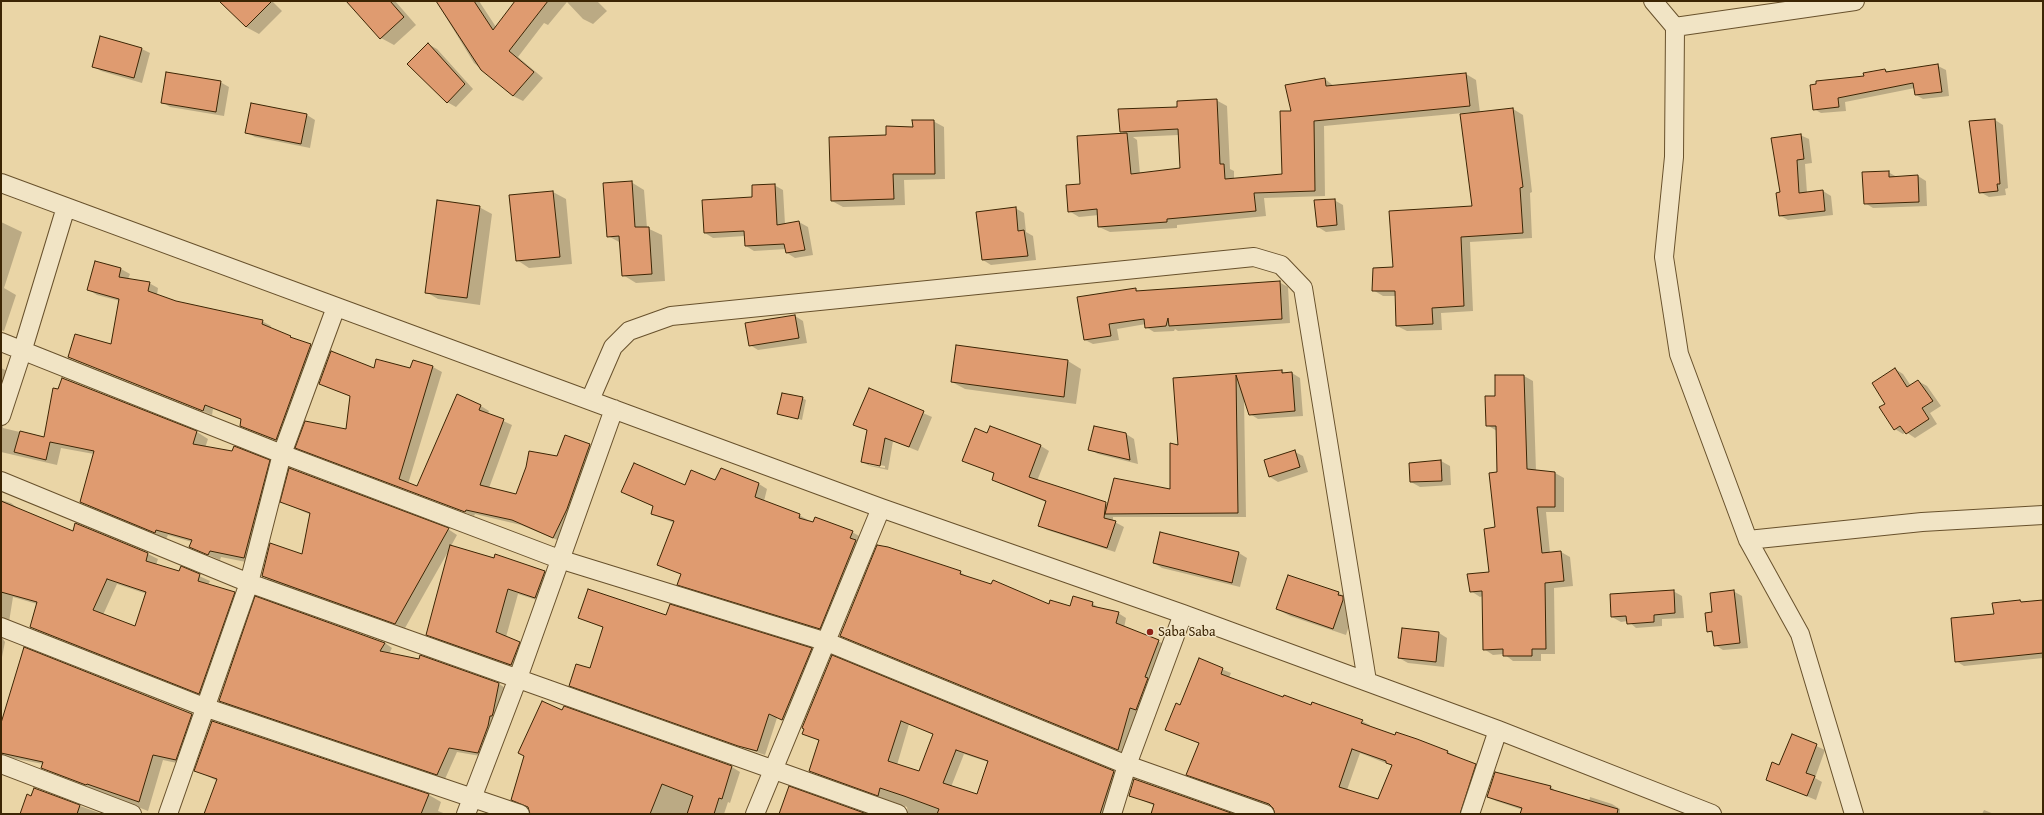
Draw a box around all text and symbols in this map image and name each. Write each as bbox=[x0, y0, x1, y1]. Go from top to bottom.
place label: Saba Saba bbox=[1158, 624, 1216, 640]
marker: Saba Saba bbox=[1145, 627, 1155, 637]

